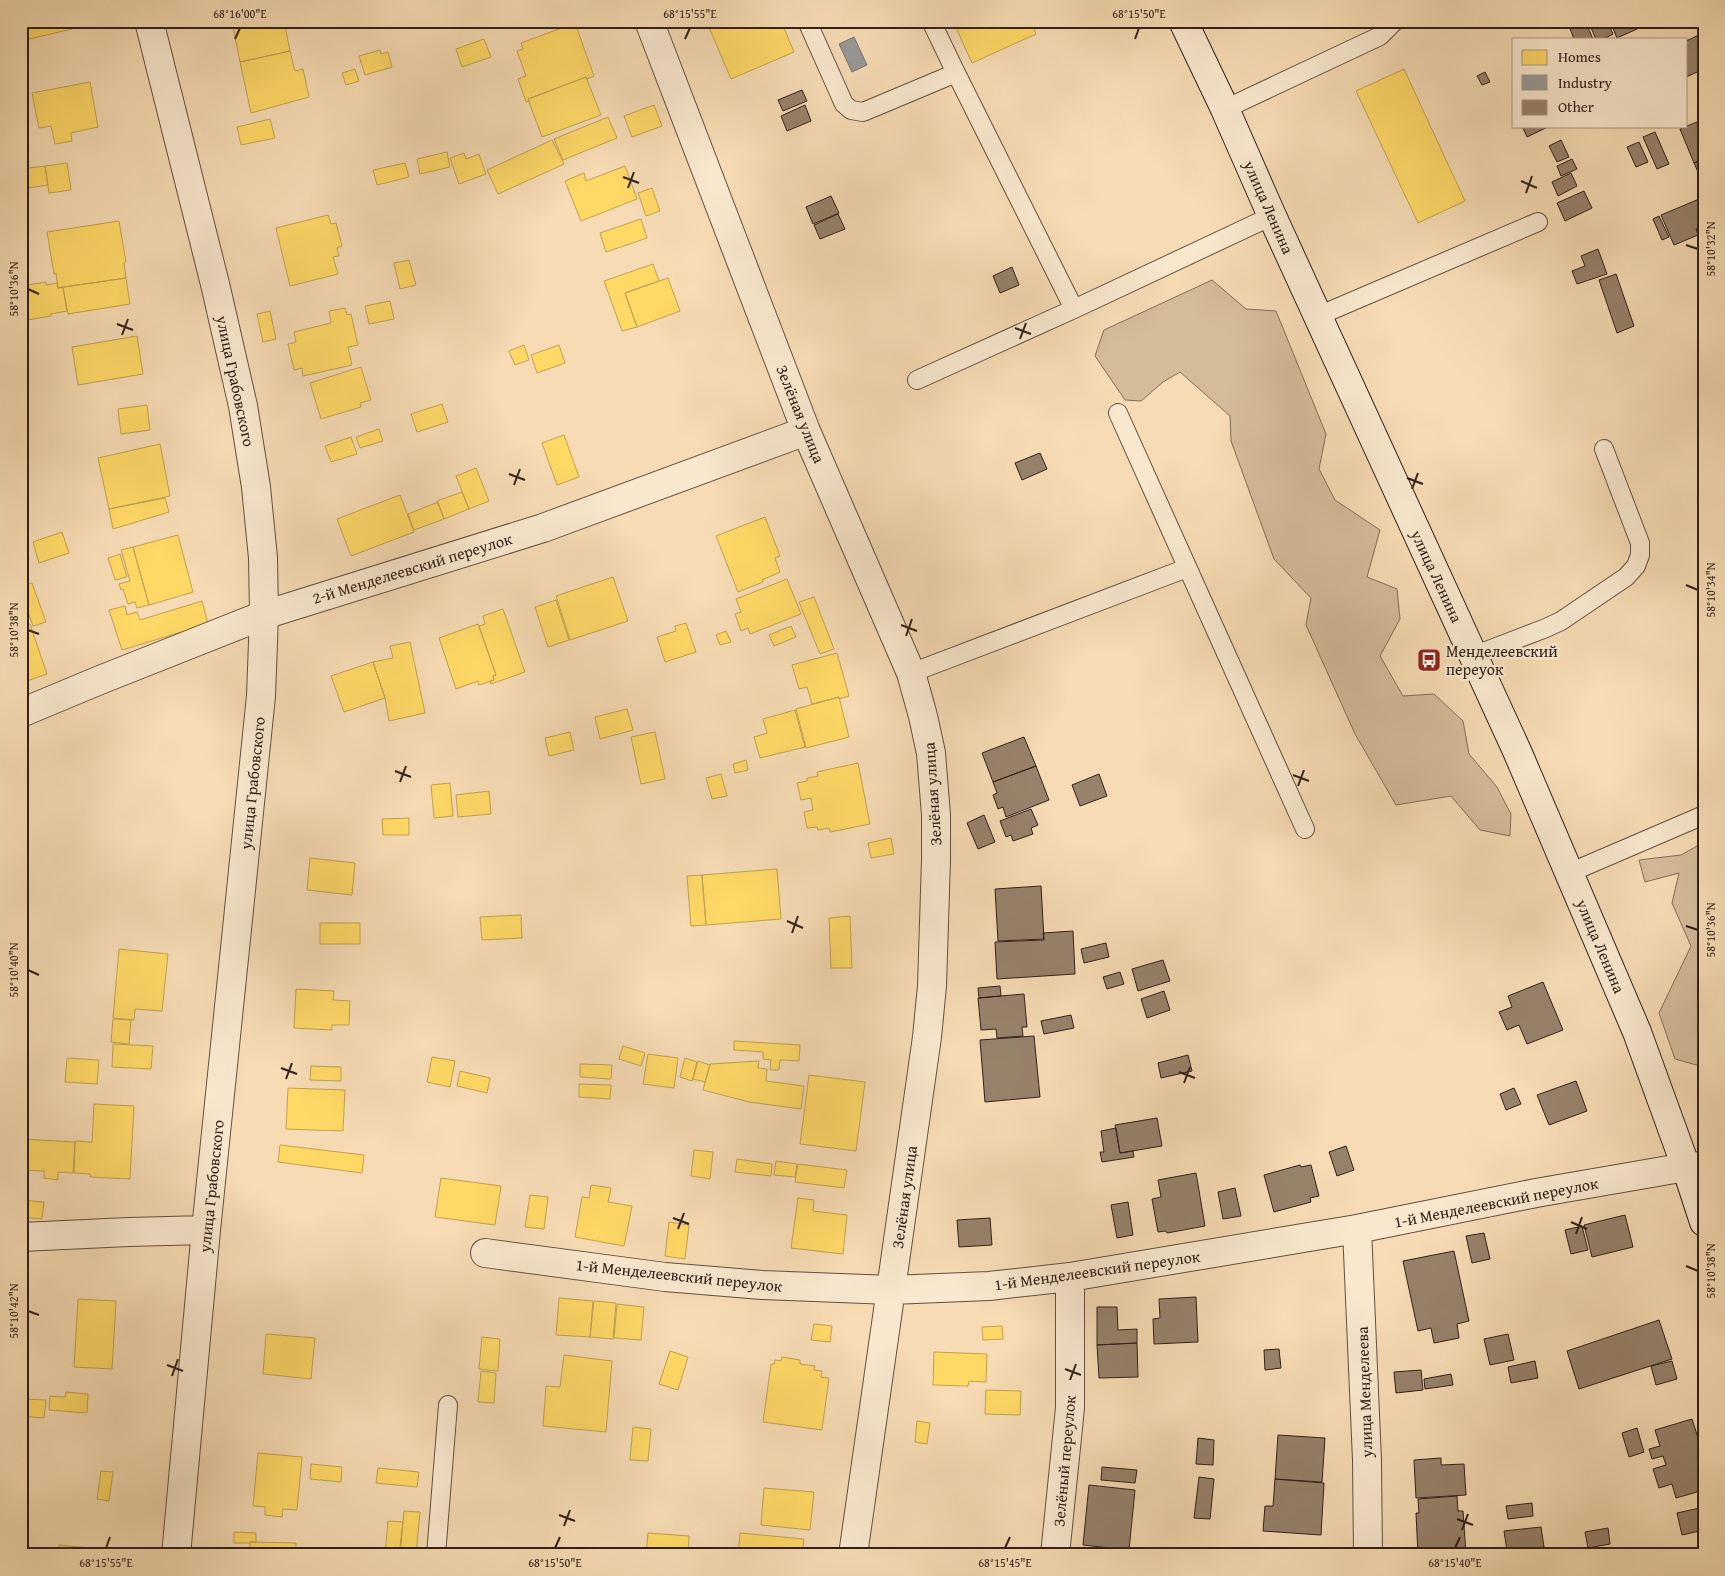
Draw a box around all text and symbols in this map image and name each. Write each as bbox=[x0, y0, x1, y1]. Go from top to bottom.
text: 68°16'00"E bbox=[213, 5, 267, 22]
text: 68°15'55"E bbox=[663, 5, 717, 22]
text: 68°15'50"E bbox=[1112, 5, 1166, 22]
legend bbox=[1512, 38, 1688, 128]
text: Homes bbox=[1558, 46, 1601, 67]
text: Industry bbox=[1558, 72, 1613, 93]
text: Other bbox=[1558, 96, 1594, 117]
street label: улица Ленина bbox=[1237, 155, 1300, 258]
text: 58°10'32"N bbox=[1702, 221, 1719, 277]
text: 58°10'36"N bbox=[5, 261, 22, 317]
street label: улица Грабовского bbox=[210, 312, 262, 449]
street label: Зелёная улица bbox=[770, 361, 832, 467]
street label: улица Ленина bbox=[1405, 525, 1469, 627]
street label: 2-й Менделеевский переулок bbox=[309, 526, 515, 610]
text: 58°10'34"N bbox=[1702, 562, 1719, 618]
text: 58°10'38"N bbox=[5, 602, 22, 658]
place label: Менделеевский переуок bbox=[1446, 639, 1558, 681]
bus stop icon: Менделеевский переуок bbox=[1416, 647, 1442, 673]
street label: улица Грабовского bbox=[233, 715, 271, 852]
street label: Зелёная улица bbox=[916, 741, 948, 847]
street label: улица Ленина bbox=[1570, 894, 1632, 997]
text: 58°10'36"N bbox=[1702, 902, 1719, 958]
text: 58°10'40"N bbox=[5, 942, 22, 998]
street label: улица Грабовского bbox=[192, 1118, 230, 1255]
street label: Зелёная улица bbox=[885, 1144, 923, 1250]
street label: 1-й Менделеевский переулок bbox=[1392, 1170, 1601, 1234]
text: 58°10'38"N bbox=[1702, 1243, 1719, 1299]
street label: 1-й Менделеевский переулок bbox=[993, 1244, 1202, 1296]
street label: 1-й Менделеевский переулок bbox=[575, 1252, 784, 1298]
text: 58°10'42"N bbox=[5, 1283, 22, 1339]
street label: улица Менделеева bbox=[1350, 1325, 1378, 1459]
street label: Зелёный переулок bbox=[1046, 1394, 1082, 1528]
text: 68°15'55"E bbox=[79, 1554, 133, 1571]
text: 68°15'50"E bbox=[528, 1554, 582, 1571]
text: 68°15'45"E bbox=[978, 1554, 1032, 1571]
text: 68°15'40"E bbox=[1428, 1554, 1482, 1571]

